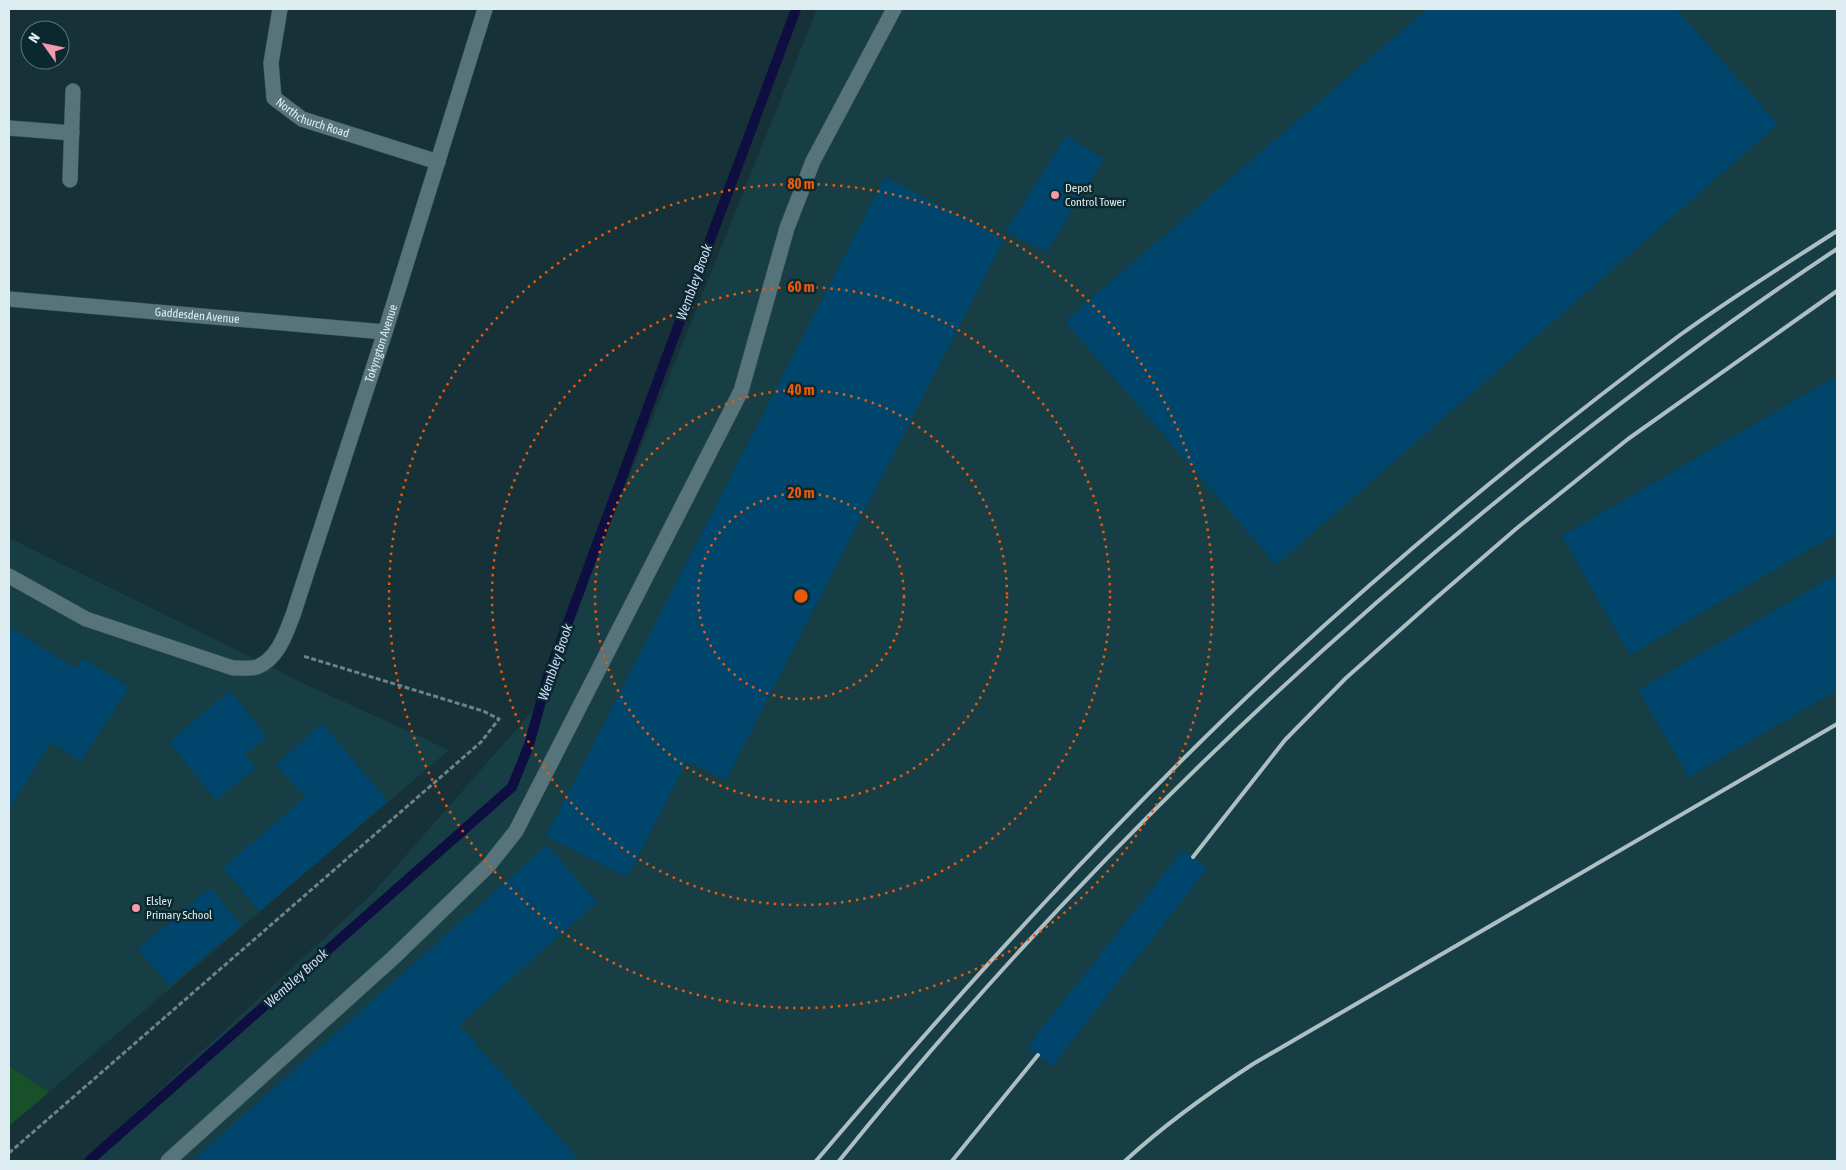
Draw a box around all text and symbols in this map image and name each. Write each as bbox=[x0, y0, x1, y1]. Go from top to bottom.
north arrow bbox=[20, 20, 70, 70]
text: N bbox=[25, 30, 43, 46]
street label: Northchurch Road bbox=[273, 95, 351, 140]
text: 80 m bbox=[788, 175, 815, 192]
place label: Depot Control Tower bbox=[1065, 181, 1126, 209]
marker: Depot Control Tower bbox=[1049, 189, 1061, 201]
water label: Wembley Brook bbox=[673, 241, 715, 322]
text: 60 m bbox=[788, 278, 815, 295]
street label: Tokyngton Avenue bbox=[362, 303, 400, 384]
street label: Gaddesden Avenue bbox=[154, 305, 240, 326]
text: 40 m bbox=[787, 381, 815, 398]
text: 20 m bbox=[788, 484, 815, 501]
centre of rings bbox=[792, 587, 810, 605]
water label: Wembley Brook bbox=[534, 621, 576, 702]
place label: Elsley Primary School bbox=[146, 894, 213, 922]
marker: Elsley Primary School bbox=[130, 902, 142, 914]
water label: Wembley Brook bbox=[261, 945, 332, 1011]

